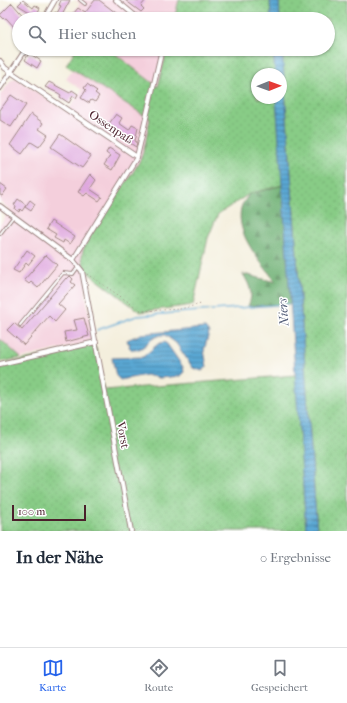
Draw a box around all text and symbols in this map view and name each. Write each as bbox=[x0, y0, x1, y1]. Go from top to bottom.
search box bbox=[12, 12, 335, 56]
icon: search bbox=[26, 23, 48, 45]
text: Hier suchen bbox=[58, 25, 136, 43]
north arrow bbox=[251, 68, 287, 104]
street label: Ossenpaß bbox=[86, 107, 136, 147]
water label: Niers bbox=[274, 296, 292, 328]
street label: Vorst bbox=[114, 420, 132, 450]
scale bar bbox=[12, 503, 86, 522]
text: 100 m bbox=[18, 505, 46, 518]
text: In der Nähe bbox=[16, 547, 103, 567]
text: 0 Ergebnisse bbox=[260, 550, 331, 565]
tab: Karte bbox=[39, 657, 66, 694]
tab: Route bbox=[144, 657, 173, 694]
tab: Gespeichert bbox=[251, 657, 308, 694]

